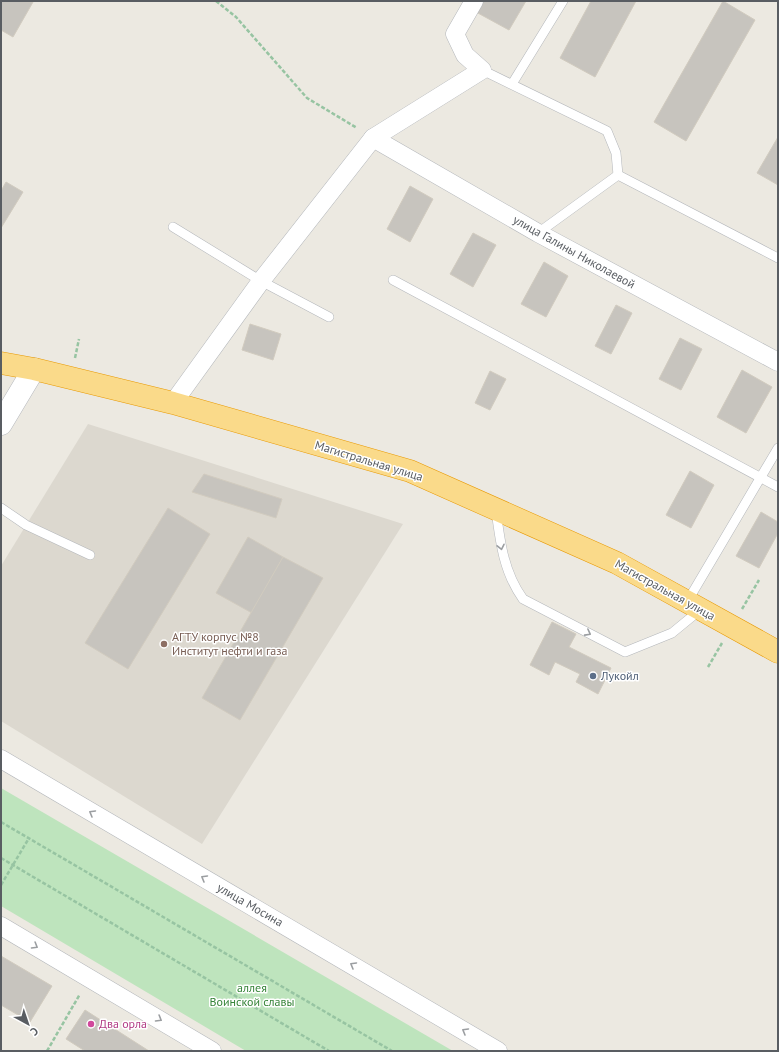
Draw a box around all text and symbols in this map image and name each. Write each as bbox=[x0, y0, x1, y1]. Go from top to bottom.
street label: улица Галины Николаевой bbox=[510, 212, 638, 291]
street label: Магистральная улица bbox=[313, 437, 425, 484]
one-way arrow bbox=[497, 544, 505, 551]
street label: Магистральная улица bbox=[612, 556, 718, 623]
one-way arrow bbox=[584, 628, 591, 636]
place label: АГТУ корпус №8 Институт нефти и газа bbox=[172, 629, 288, 658]
marker: АГТУ корпус №8 Институт нефти и газа bbox=[159, 639, 169, 649]
place label: Лукойл bbox=[600, 668, 639, 683]
marker: Лукойл bbox=[588, 671, 598, 681]
one-way arrow bbox=[89, 810, 96, 817]
one-way arrow bbox=[201, 876, 208, 883]
street label: улица Мосина bbox=[214, 880, 286, 930]
one-way arrow bbox=[31, 942, 38, 949]
one-way arrow bbox=[350, 963, 357, 970]
park label: аллея Воинской славы bbox=[210, 980, 294, 1009]
north arrow bbox=[8, 1004, 48, 1044]
one-way arrow bbox=[155, 1015, 162, 1022]
place label: Два орла bbox=[99, 1016, 147, 1031]
marker: Два орла bbox=[86, 1019, 96, 1029]
text: С bbox=[28, 1024, 41, 1039]
one-way arrow bbox=[462, 1029, 469, 1036]

